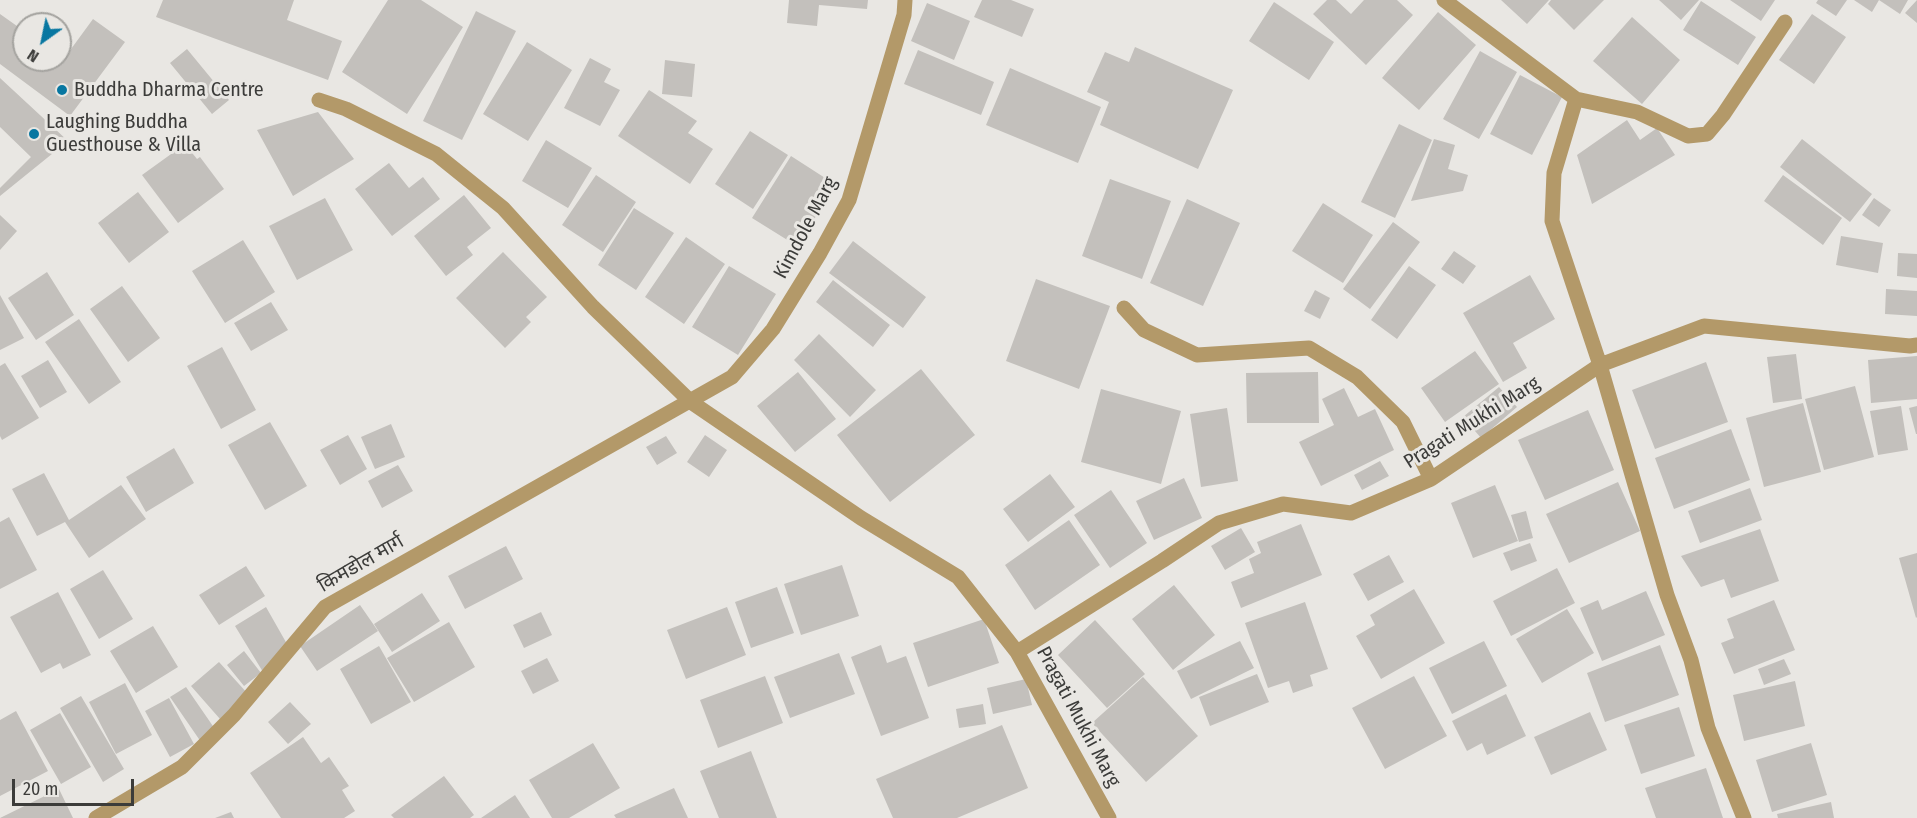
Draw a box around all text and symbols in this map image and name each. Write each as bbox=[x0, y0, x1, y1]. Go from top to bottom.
north arrow bbox=[12, 12, 72, 72]
text: N bbox=[24, 45, 42, 66]
place label: Buddha Dharma Centre bbox=[74, 78, 264, 102]
marker: Buddha Dharma Centre bbox=[55, 83, 69, 97]
place label: Laughing Buddha Guesthouse & Villa bbox=[46, 110, 201, 157]
marker: Laughing Buddha Guesthouse & Villa bbox=[27, 127, 41, 141]
street label: Kimdole Marg bbox=[769, 173, 843, 283]
street label: Pragati Mukhi Marg bbox=[1400, 372, 1544, 474]
street label: किमडोल मार्ग bbox=[314, 530, 408, 598]
street label: Pragati Mukhi Marg bbox=[1031, 643, 1125, 791]
scale bar bbox=[15, 767, 136, 805]
text: 20 m bbox=[23, 778, 58, 800]

